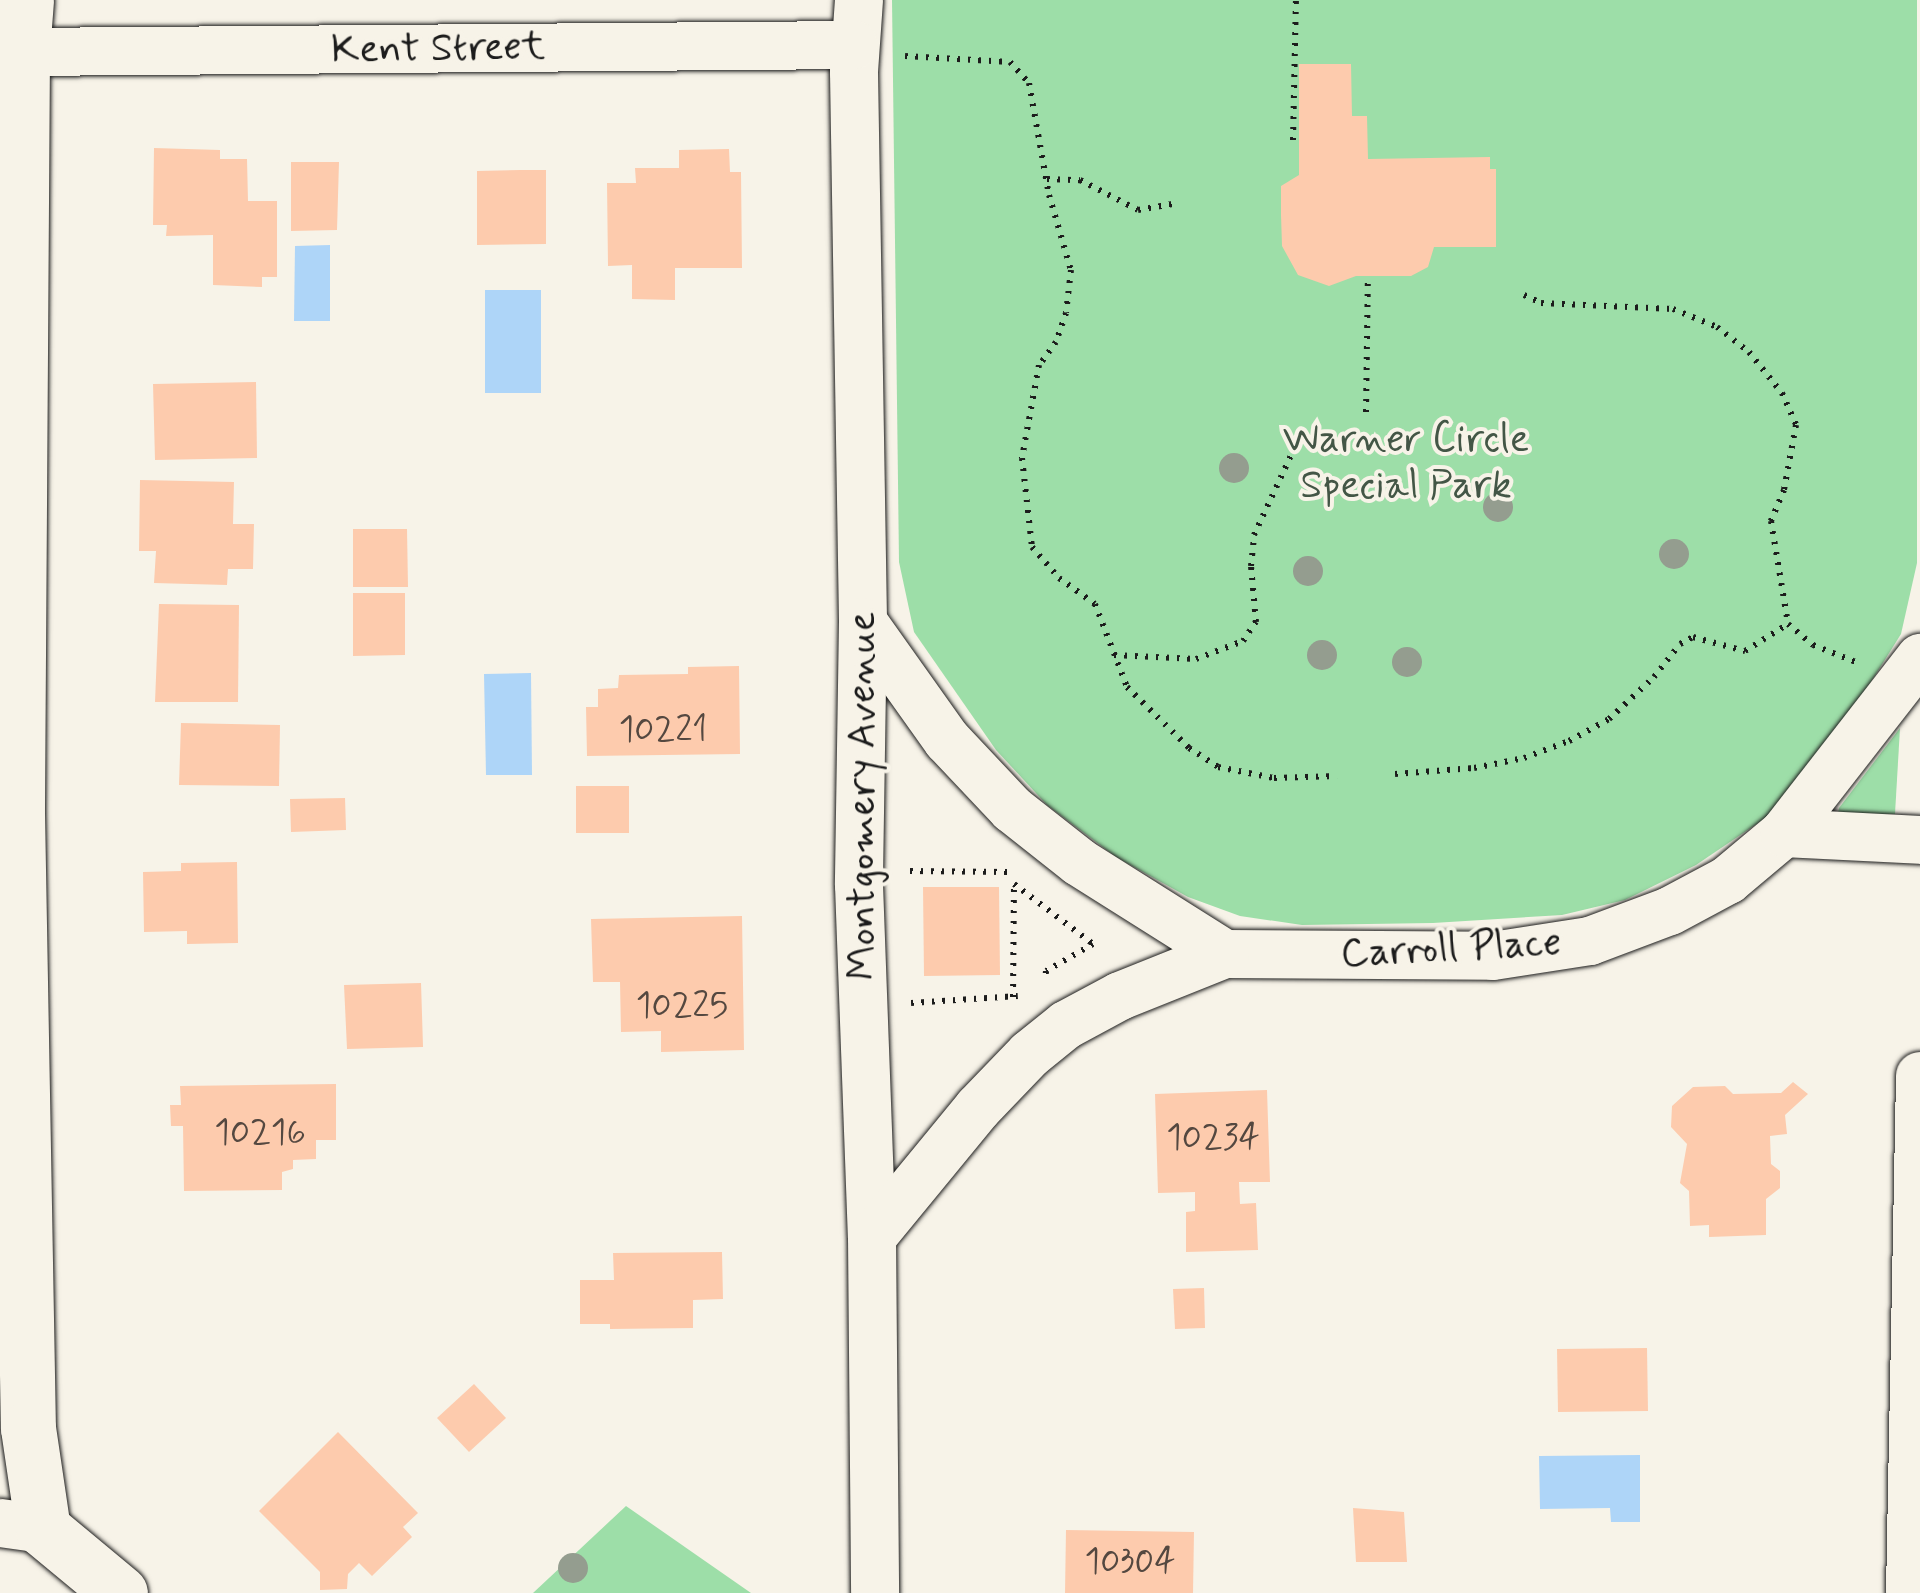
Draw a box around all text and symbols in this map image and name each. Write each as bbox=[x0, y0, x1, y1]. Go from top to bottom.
street label: Kent Street bbox=[330, 23, 546, 75]
park label: Warner Circle Special Park bbox=[1282, 416, 1530, 510]
street label: Montgomery Avenue bbox=[839, 617, 887, 975]
house number: 10221 bbox=[619, 709, 707, 751]
street label: Carroll Place bbox=[1342, 919, 1560, 979]
house number: 10225 bbox=[636, 985, 728, 1027]
house number: 10216 bbox=[214, 1112, 306, 1154]
house number: 10234 bbox=[1166, 1117, 1260, 1159]
house number: 10304 bbox=[1085, 1541, 1175, 1583]

